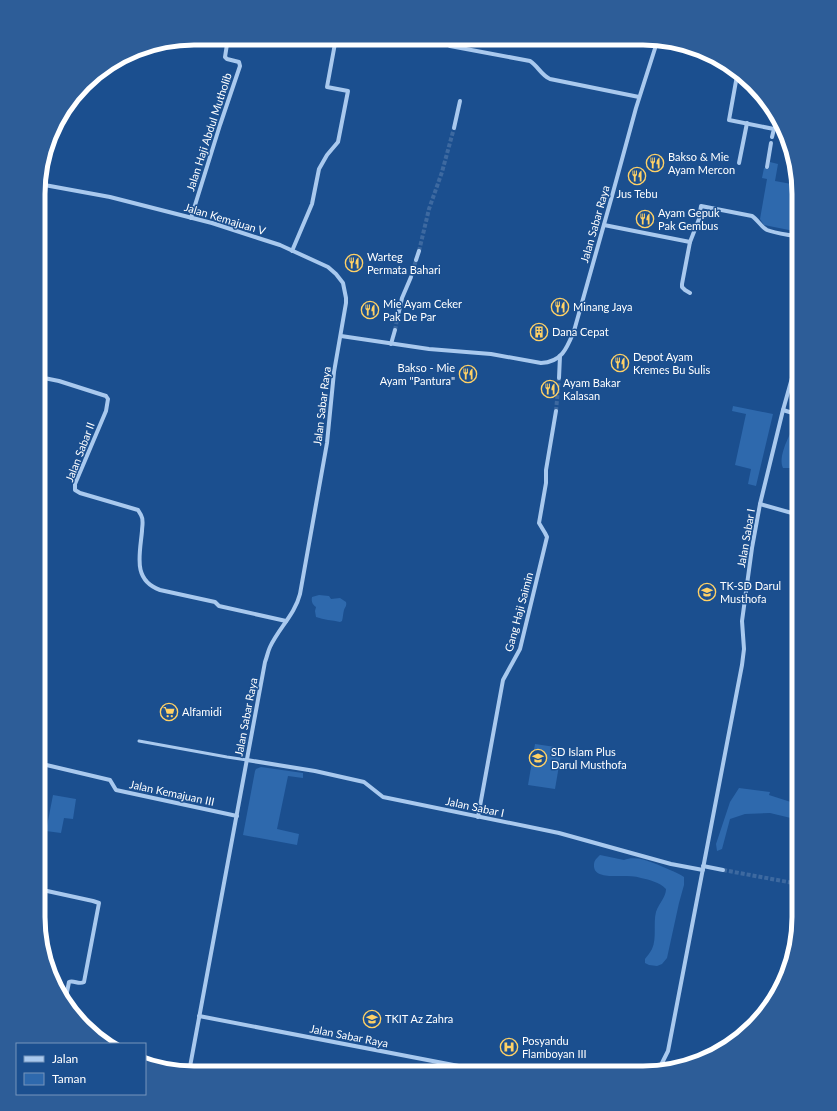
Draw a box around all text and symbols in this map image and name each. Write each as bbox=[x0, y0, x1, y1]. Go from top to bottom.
street label: Jalan Haji Abdul Mutholib bbox=[183, 71, 234, 193]
place label: Bakso & Mie Ayam Mercon bbox=[668, 150, 735, 176]
restaurant icon: Bakso & Mie Ayam Mercon bbox=[645, 153, 665, 173]
restaurant icon: Jus Tebu bbox=[627, 166, 647, 186]
street label: Jalan Sabar Raya bbox=[577, 184, 612, 264]
place label: Jus Tebu bbox=[616, 187, 658, 200]
street label: Jalan Kemajuan V bbox=[183, 200, 268, 237]
place label: Ayam Gepuk Pak Gembus bbox=[658, 206, 720, 232]
restaurant icon: Ayam Gepuk Pak Gembus bbox=[635, 209, 655, 229]
place label: Warteg Permata Bahari bbox=[367, 250, 441, 276]
restaurant icon: Warteg Permata Bahari bbox=[344, 253, 364, 273]
place label: Mie Ayam Ceker Pak De Par bbox=[383, 297, 462, 323]
restaurant icon: Minang Jaya bbox=[550, 297, 570, 317]
restaurant icon: Mie Ayam Ceker Pak De Par bbox=[360, 300, 380, 320]
place label: Minang Jaya bbox=[573, 300, 633, 313]
building icon: Dana Cepat bbox=[529, 322, 549, 342]
place label: Dana Cepat bbox=[552, 325, 609, 338]
place label: Depot Ayam Kremes Bu Sulis bbox=[633, 350, 710, 376]
restaurant icon: Depot Ayam Kremes Bu Sulis bbox=[610, 353, 630, 373]
place label: Bakso - Mie Ayam "Pantura" bbox=[380, 361, 455, 387]
restaurant icon: Bakso - Mie Ayam "Pantura" bbox=[458, 364, 478, 384]
street label: Jalan Sabar Raya bbox=[310, 366, 333, 446]
place label: Ayam Bakar Kalasan bbox=[563, 376, 620, 402]
restaurant icon: Ayam Bakar Kalasan bbox=[540, 379, 560, 399]
street label: Jalan Sabar II bbox=[62, 420, 97, 483]
street label: Jalan Sabar I bbox=[734, 507, 757, 568]
street label: Gang Haji Saimin bbox=[502, 571, 535, 653]
place label: TK-SD Darul Musthofa bbox=[720, 579, 781, 605]
school or university icon: TK-SD Darul Musthofa bbox=[697, 582, 717, 602]
street label: Jalan Sabar Raya bbox=[232, 677, 259, 757]
supermarket icon: Alfamidi bbox=[159, 702, 179, 722]
place label: Alfamidi bbox=[182, 705, 222, 718]
place label: SD Islam Plus Darul Musthofa bbox=[551, 745, 627, 771]
school or university icon: SD Islam Plus Darul Musthofa bbox=[528, 748, 548, 768]
street label: Jalan Kemajuan III bbox=[128, 777, 216, 808]
street label: Jalan Sabar I bbox=[445, 794, 506, 819]
school or university icon: TKIT Az Zahra bbox=[362, 1009, 382, 1029]
place label: TKIT Az Zahra bbox=[385, 1012, 453, 1025]
street label: Jalan Sabar Raya bbox=[309, 1022, 389, 1049]
place label: Posyandu Flamboyan III bbox=[522, 1034, 587, 1060]
hospital icon: Posyandu Flamboyan III bbox=[499, 1037, 519, 1057]
legend bbox=[16, 1043, 146, 1095]
text: Jalan bbox=[52, 1051, 78, 1066]
text: Taman bbox=[52, 1071, 86, 1086]

